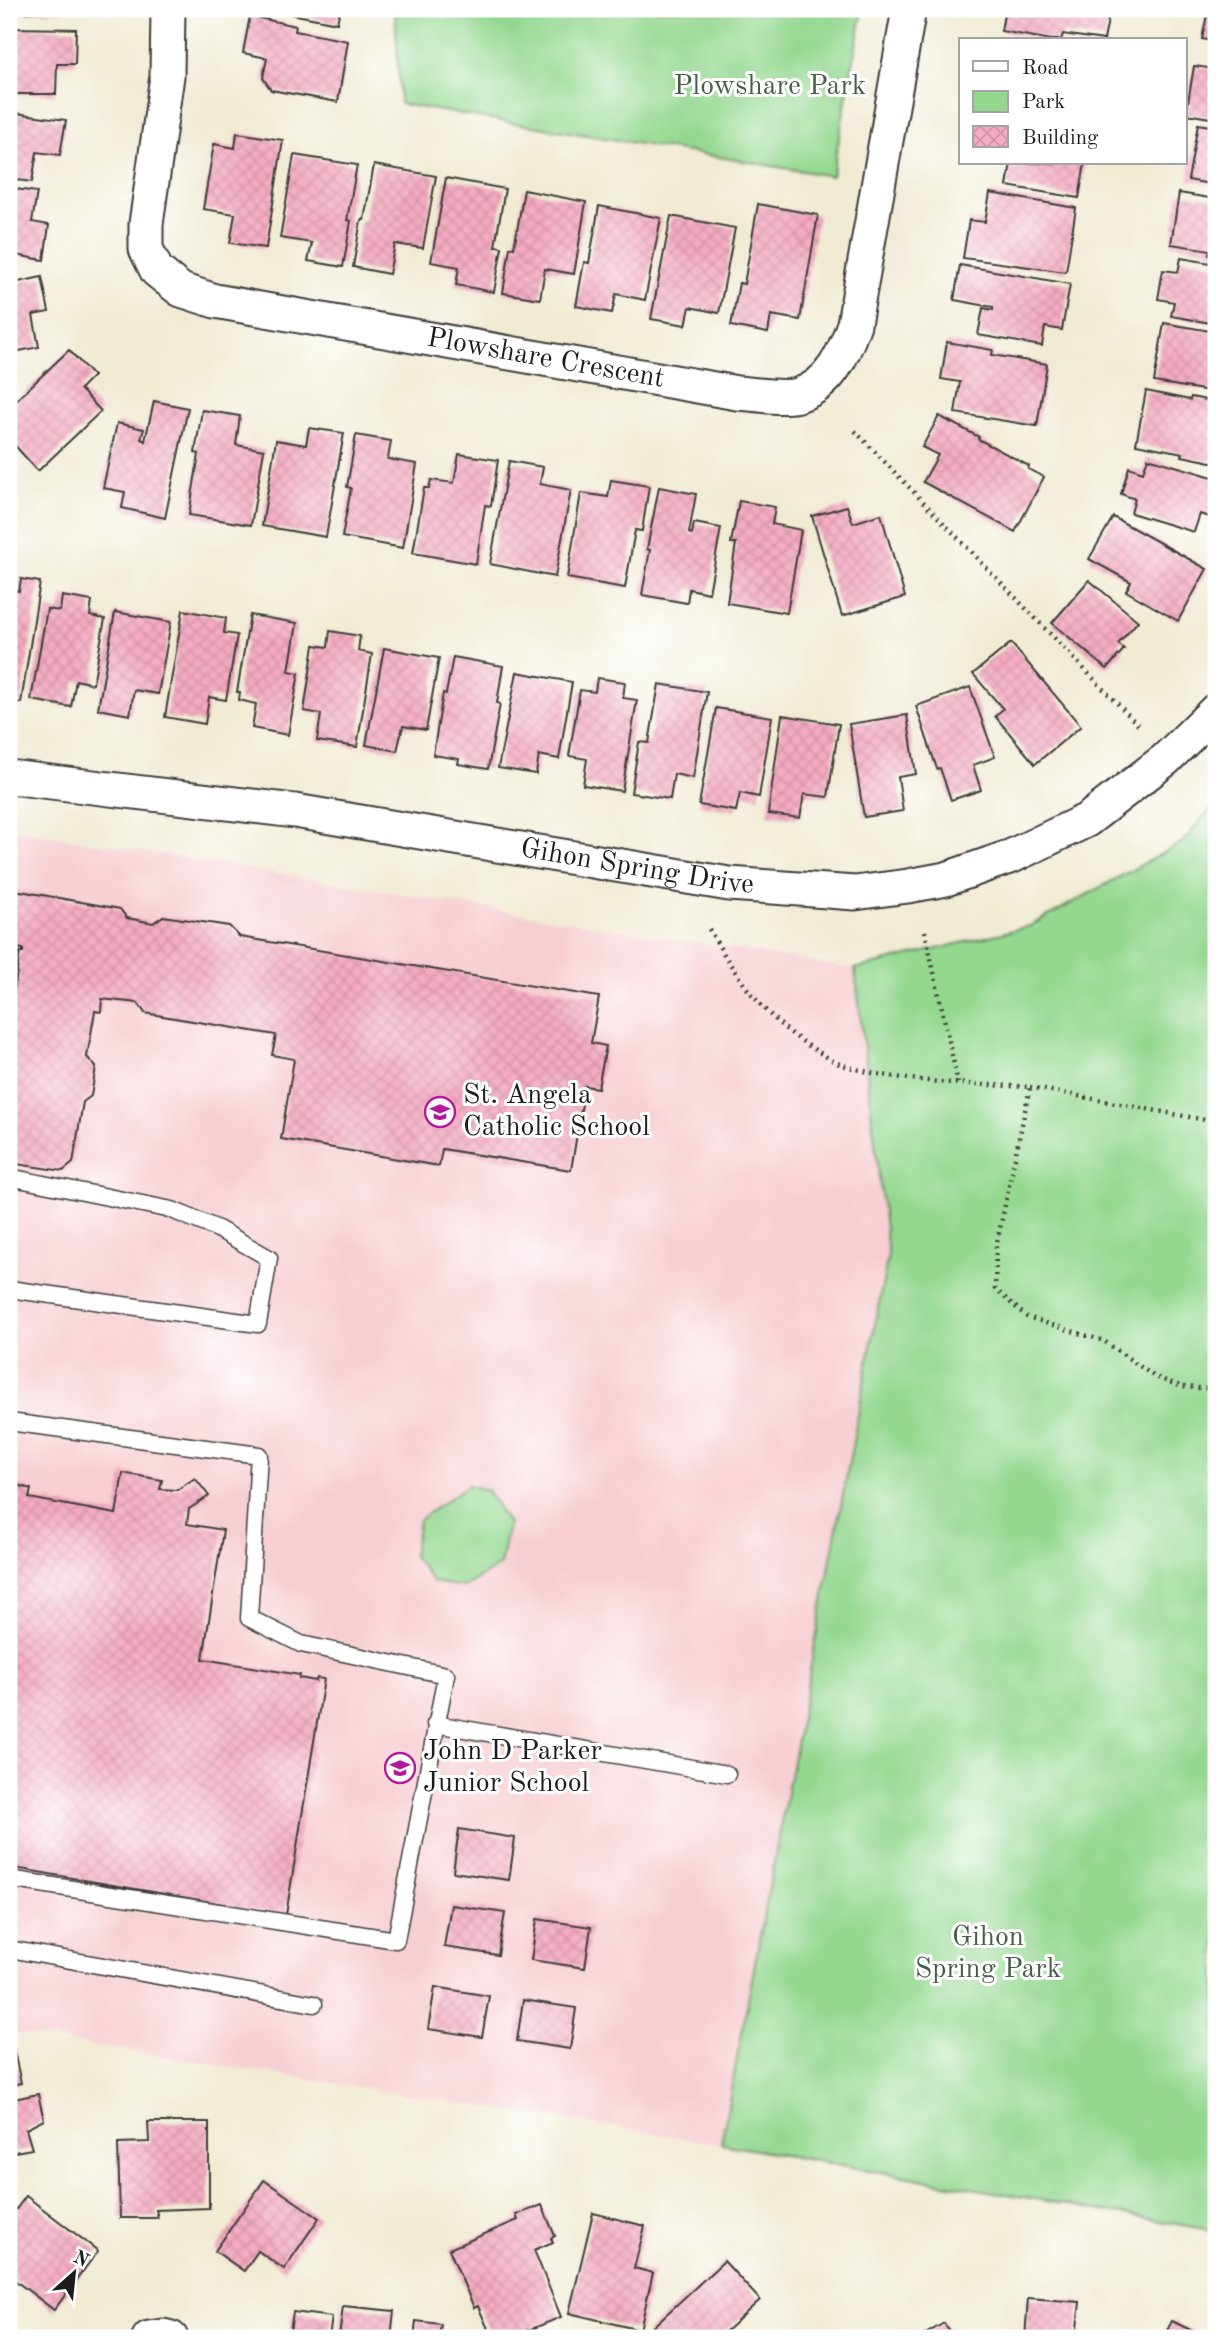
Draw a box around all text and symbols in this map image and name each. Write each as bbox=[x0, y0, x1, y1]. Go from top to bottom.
legend bbox=[959, 38, 1186, 164]
text: Road bbox=[1022, 58, 1069, 79]
park label: Plowshare Park bbox=[674, 73, 866, 101]
text: Park bbox=[1022, 92, 1065, 113]
text: Building bbox=[1022, 128, 1099, 149]
street label: Plowshare Crescent bbox=[425, 325, 666, 394]
street label: Gihon Spring Drive bbox=[518, 835, 755, 900]
place label: St. Angela Catholic School bbox=[463, 1082, 650, 1142]
school or university icon: St. Angela Catholic School bbox=[423, 1095, 457, 1129]
place label: John D Parker Junior School bbox=[423, 1738, 602, 1798]
school or university icon: John D Parker Junior School bbox=[383, 1751, 417, 1785]
park label: Gihon Spring Park bbox=[915, 1924, 1061, 1984]
north arrow bbox=[38, 2238, 108, 2308]
text: N bbox=[70, 2248, 92, 2272]

